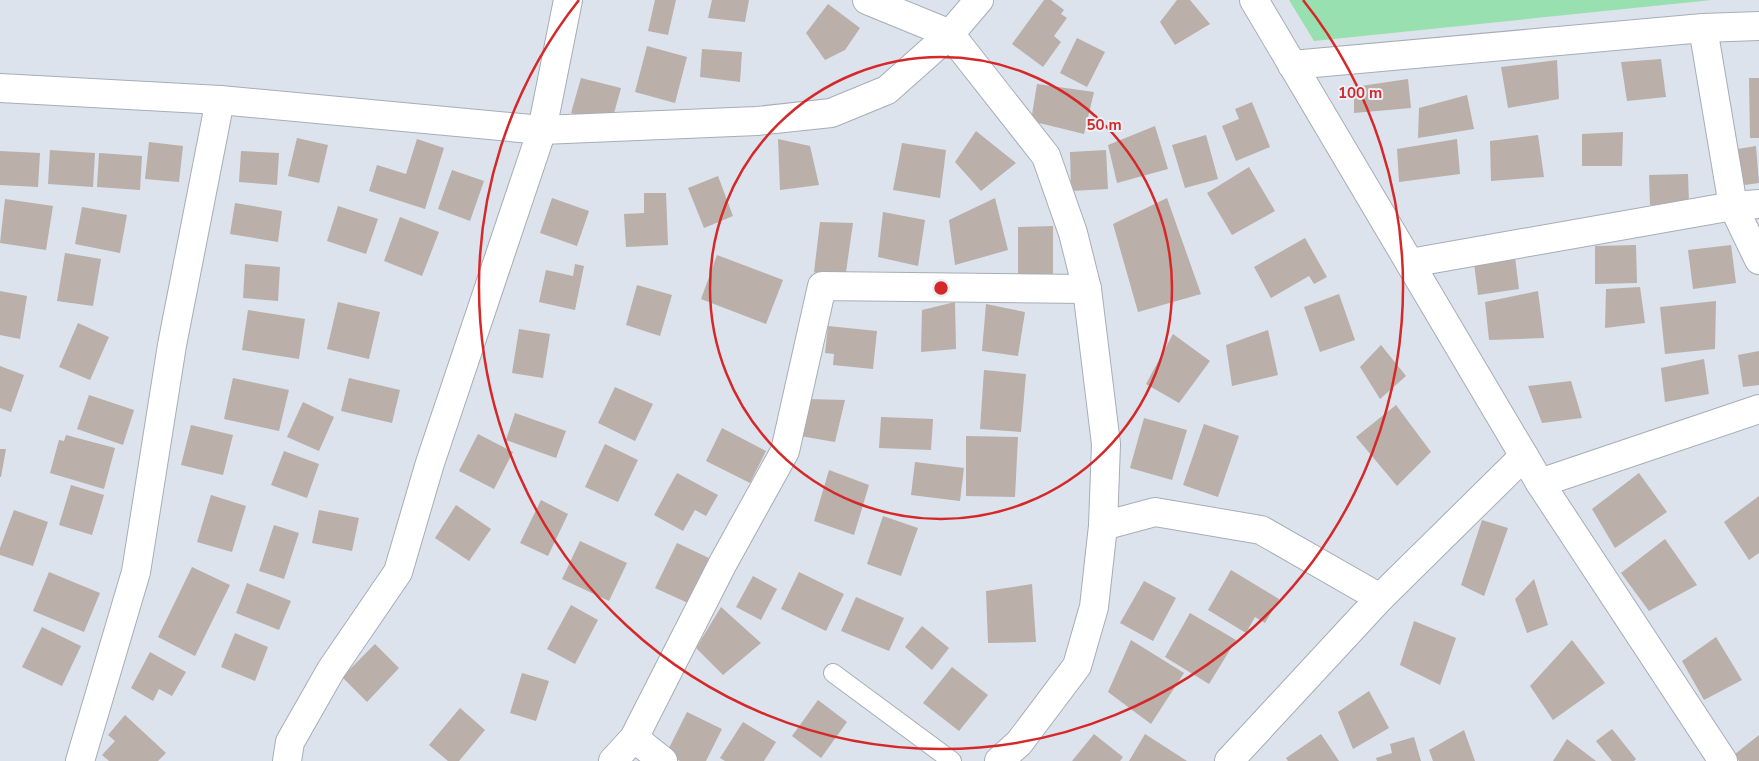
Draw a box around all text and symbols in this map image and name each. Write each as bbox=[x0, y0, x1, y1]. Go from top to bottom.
text: 100 m bbox=[1338, 83, 1382, 103]
text: 50 m bbox=[1086, 115, 1122, 135]
centre of rings bbox=[932, 279, 950, 297]

